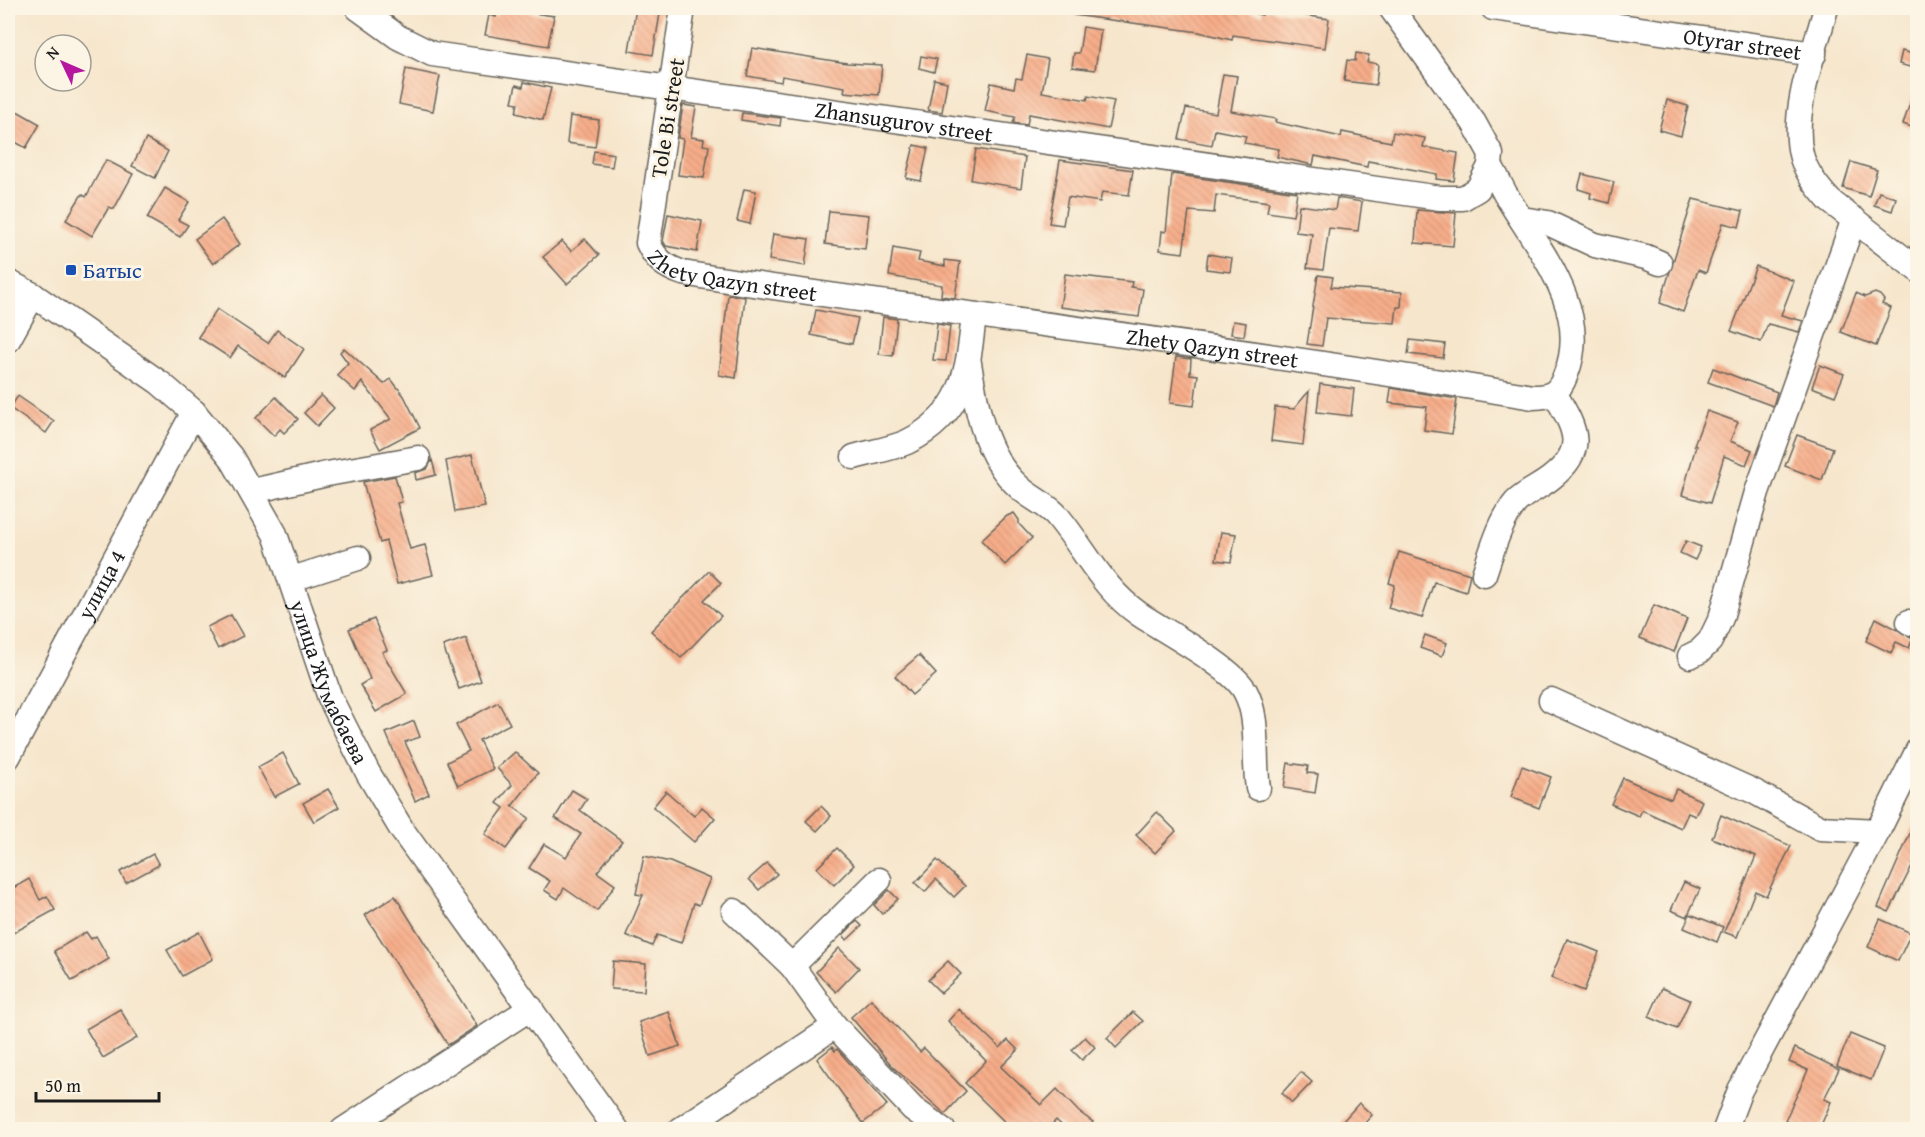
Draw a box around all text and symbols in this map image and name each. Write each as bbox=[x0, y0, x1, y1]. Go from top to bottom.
street label: Otyrar street bbox=[1681, 19, 1804, 68]
north arrow bbox=[33, 33, 93, 93]
text: N bbox=[40, 40, 65, 65]
street label: Tole Bi street bbox=[642, 55, 692, 180]
street label: Zhansugurov street bbox=[813, 93, 995, 150]
street label: Zhety Qazyn street bbox=[640, 242, 819, 309]
place label: Батыс bbox=[83, 254, 142, 286]
marker: Батыс bbox=[64, 263, 78, 277]
street label: Zhety Qazyn street bbox=[1124, 320, 1301, 376]
street label: улица 4 bbox=[69, 544, 133, 626]
street label: улица Жумабаева bbox=[282, 595, 377, 770]
scale bar bbox=[36, 1065, 159, 1103]
text: 50 m bbox=[45, 1072, 81, 1099]

